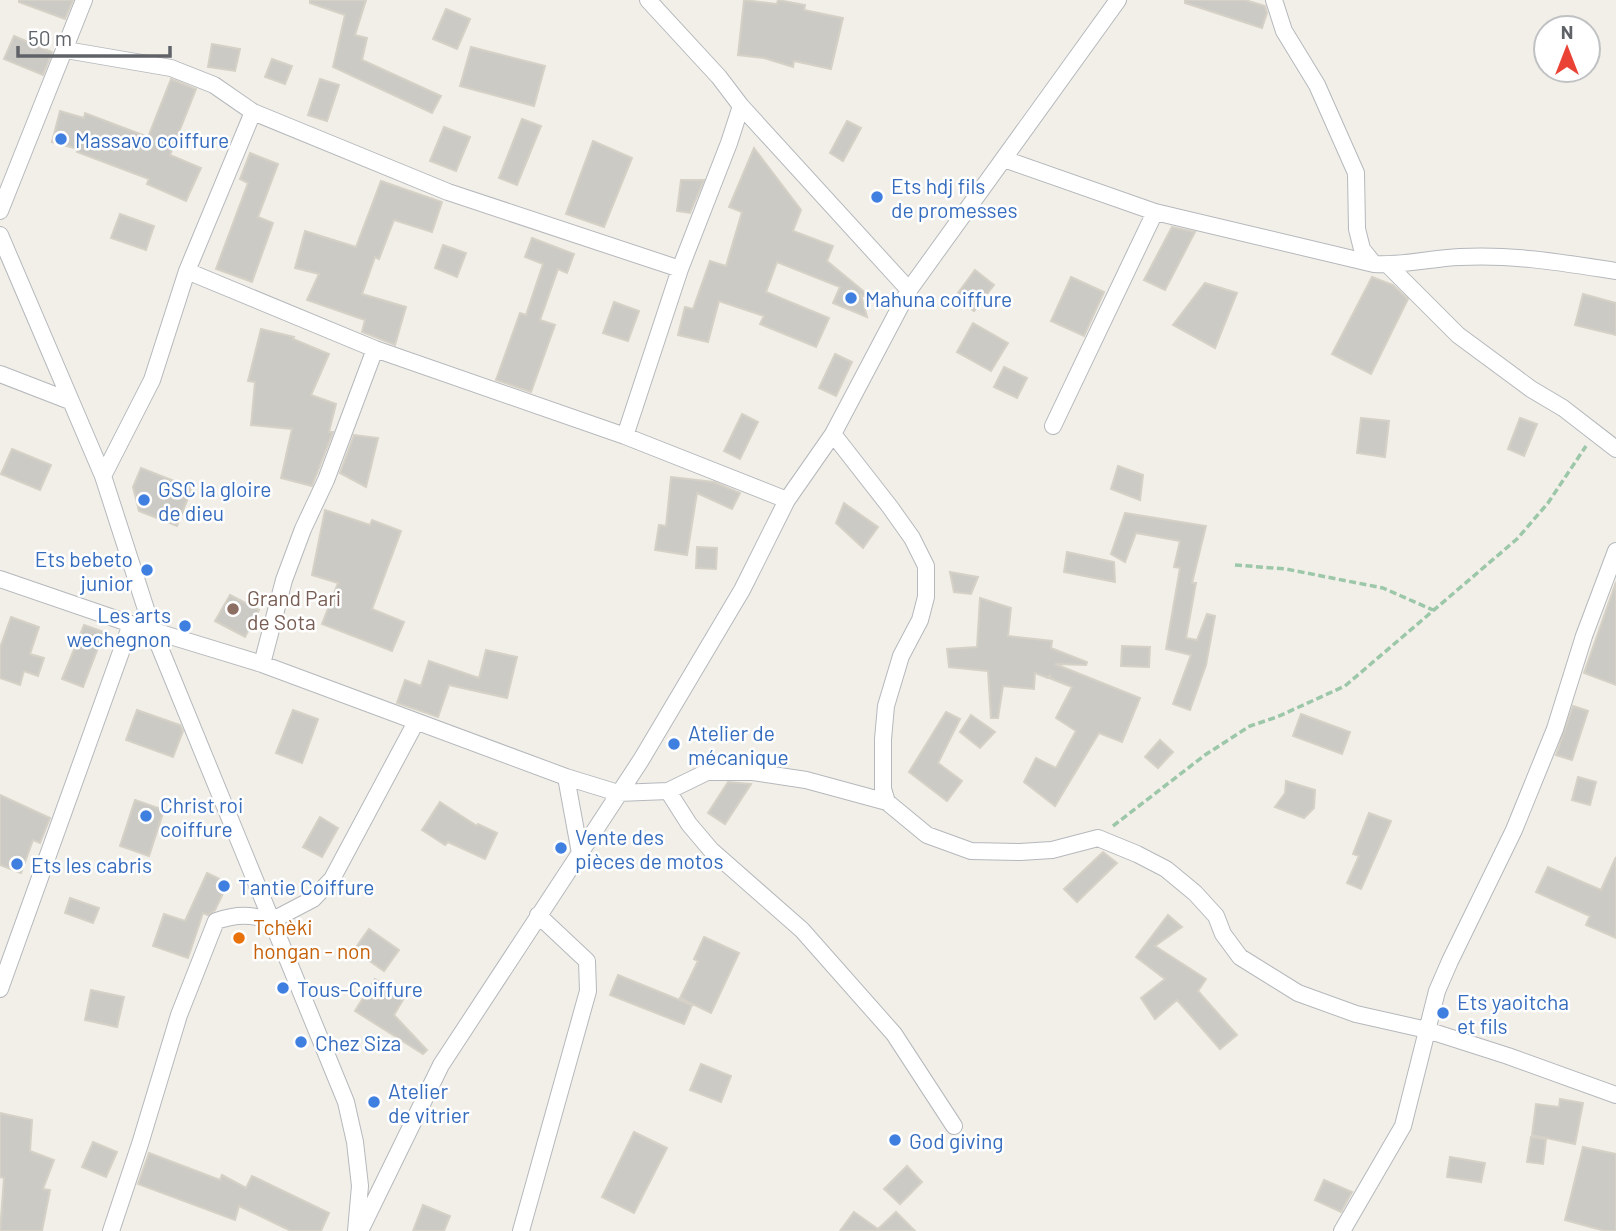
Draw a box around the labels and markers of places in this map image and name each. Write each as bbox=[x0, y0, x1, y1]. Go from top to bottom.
place label: Massavo coiffure bbox=[75, 127, 229, 152]
marker: Massavo coiffure bbox=[53, 131, 69, 147]
place label: Ets hdj fils de promesses bbox=[891, 173, 1018, 222]
marker: Ets hdj fils de promesses bbox=[869, 189, 885, 205]
place label: Mahuna coiffure bbox=[865, 286, 1012, 311]
marker: Mahuna coiffure bbox=[843, 290, 859, 306]
place label: GSC la gloire de dieu bbox=[158, 476, 271, 525]
marker: GSC la gloire de dieu bbox=[136, 492, 152, 508]
place label: Ets bebeto junior bbox=[35, 546, 133, 595]
marker: Ets bebeto junior bbox=[139, 562, 155, 578]
place label: Grand Pari de Sota bbox=[247, 585, 341, 634]
marker: Grand Pari de Sota bbox=[225, 601, 241, 617]
place label: Les arts wechegnon bbox=[67, 602, 171, 651]
marker: Les arts wechegnon bbox=[177, 618, 193, 634]
place label: Atelier de mécanique bbox=[688, 720, 789, 769]
marker: Atelier de mécanique bbox=[666, 736, 682, 752]
place label: Christ roi coiffure bbox=[160, 792, 243, 841]
marker: Christ roi coiffure bbox=[138, 808, 154, 824]
place label: Vente des pièces de motos bbox=[575, 824, 724, 873]
marker: Vente des pièces de motos bbox=[553, 840, 569, 856]
place label: Ets les cabris bbox=[31, 852, 152, 877]
marker: Ets les cabris bbox=[9, 856, 25, 872]
place label: Tantie Coiffure bbox=[238, 874, 375, 899]
marker: Tantie Coiffure bbox=[216, 878, 232, 894]
place label: Tchèki hongan - non bbox=[253, 914, 371, 963]
marker: Tchèki hongan - non bbox=[231, 930, 247, 946]
place label: Tous-Coiffure bbox=[297, 976, 423, 1001]
marker: Tous-Coiffure bbox=[275, 980, 291, 996]
place label: Ets yaoitcha et fils bbox=[1457, 989, 1569, 1038]
marker: Ets yaoitcha et fils bbox=[1435, 1005, 1451, 1021]
place label: Chez Siza bbox=[315, 1030, 401, 1055]
marker: Chez Siza bbox=[293, 1034, 309, 1050]
place label: Atelier de vitrier bbox=[388, 1078, 470, 1127]
marker: Atelier de vitrier bbox=[366, 1094, 382, 1110]
place label: God giving bbox=[909, 1128, 1003, 1153]
marker: God giving bbox=[887, 1132, 903, 1148]

